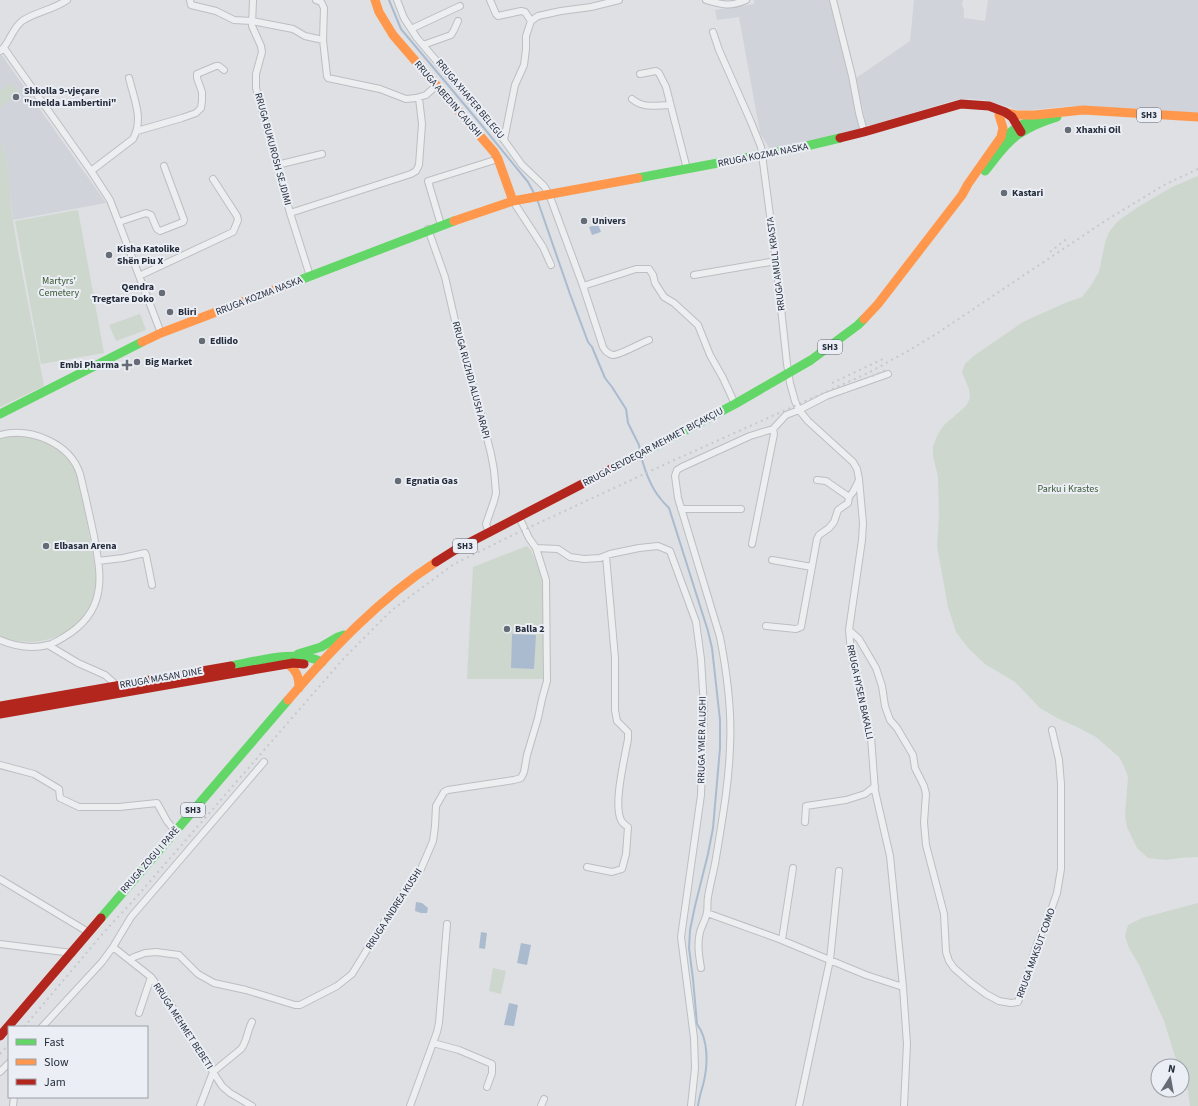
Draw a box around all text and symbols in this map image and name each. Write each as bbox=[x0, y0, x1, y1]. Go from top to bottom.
street label: RRUGA XHAFER BELEGU bbox=[432, 56, 508, 142]
street label: RRUGA ABEDIN CAUSHI bbox=[411, 58, 485, 140]
place label: Shkolla 9-vjeçare "Imelda Lambertini" bbox=[24, 84, 116, 110]
street label: RRUGA BUKUROSH SEJDIMI bbox=[251, 91, 295, 207]
marker: Shkolla 9-vjeçare "Imelda Lambertini" bbox=[11, 92, 21, 102]
road number: SH3 bbox=[1137, 108, 1161, 122]
place label: Xhaxhi Oil bbox=[1076, 123, 1121, 137]
marker: Xhaxhi Oil bbox=[1063, 125, 1073, 135]
street label: RRUGA KOZMA NASKA bbox=[717, 139, 810, 171]
place label: Kastari bbox=[1012, 186, 1044, 200]
marker: Kastari bbox=[999, 188, 1009, 198]
place label: Univers bbox=[592, 214, 626, 228]
marker: Univers bbox=[579, 216, 589, 226]
street label: RRUGA AMULL KRASTA bbox=[763, 216, 789, 312]
place label: Kisha Katolike Shën Piu X bbox=[117, 242, 180, 268]
marker: Kisha Katolike Shën Piu X bbox=[104, 250, 114, 260]
street label: RRUGA KOZMA NASKA bbox=[214, 273, 305, 319]
park label: Martyrs' Cemetery bbox=[39, 274, 80, 300]
place label: Qendra Tregtare Doko bbox=[92, 280, 154, 306]
marker: Qendra Tregtare Doko bbox=[157, 288, 167, 298]
place label: Bliri bbox=[178, 305, 197, 319]
marker: Bliri bbox=[165, 307, 175, 317]
street label: RRUGA RUZHDI ALUSH ARAPI bbox=[449, 320, 493, 440]
place label: Edlido bbox=[210, 334, 238, 348]
marker: Edlido bbox=[197, 336, 207, 346]
road number: SH3 bbox=[818, 340, 842, 354]
place label: Big Market bbox=[145, 355, 192, 369]
marker: Big Market bbox=[132, 357, 142, 367]
place label: Embi Pharma bbox=[60, 358, 119, 372]
marker: Embi Pharma bbox=[122, 360, 132, 370]
street label: RRUGA SEVDEQAR MEHMET BIÇAKÇIU bbox=[580, 404, 726, 490]
place label: Egnatia Gas bbox=[406, 474, 458, 488]
marker: Egnatia Gas bbox=[393, 476, 403, 486]
park label: Parku i Krastes bbox=[1038, 482, 1098, 496]
place label: Elbasan Arena bbox=[54, 539, 116, 553]
road number: SH3 bbox=[453, 539, 477, 553]
marker: Elbasan Arena bbox=[41, 541, 51, 551]
place label: Balla 2 bbox=[515, 622, 545, 636]
marker: Balla 2 bbox=[502, 624, 512, 634]
street label: RRUGA HYSEN BAKALLI bbox=[843, 643, 877, 741]
street label: RRUGA MASAN DINE bbox=[118, 664, 204, 692]
street label: RRUGA YMER ALUSHI bbox=[694, 696, 710, 784]
road number: SH3 bbox=[181, 803, 205, 817]
street label: RRUGA ZOGU I PARË bbox=[117, 824, 183, 896]
street label: RRUGA ANDREA KUSHI bbox=[362, 866, 426, 952]
street label: RRUGA MAKSUT COMO bbox=[1013, 906, 1059, 1000]
street label: RRUGA MEHMET BEBETI bbox=[150, 980, 216, 1072]
legend bbox=[8, 1026, 148, 1098]
text: Fast bbox=[44, 1034, 64, 1051]
text: Slow bbox=[44, 1054, 69, 1071]
north arrow bbox=[1150, 1058, 1190, 1098]
text: N bbox=[1167, 1061, 1177, 1077]
text: Jam bbox=[44, 1074, 66, 1091]

